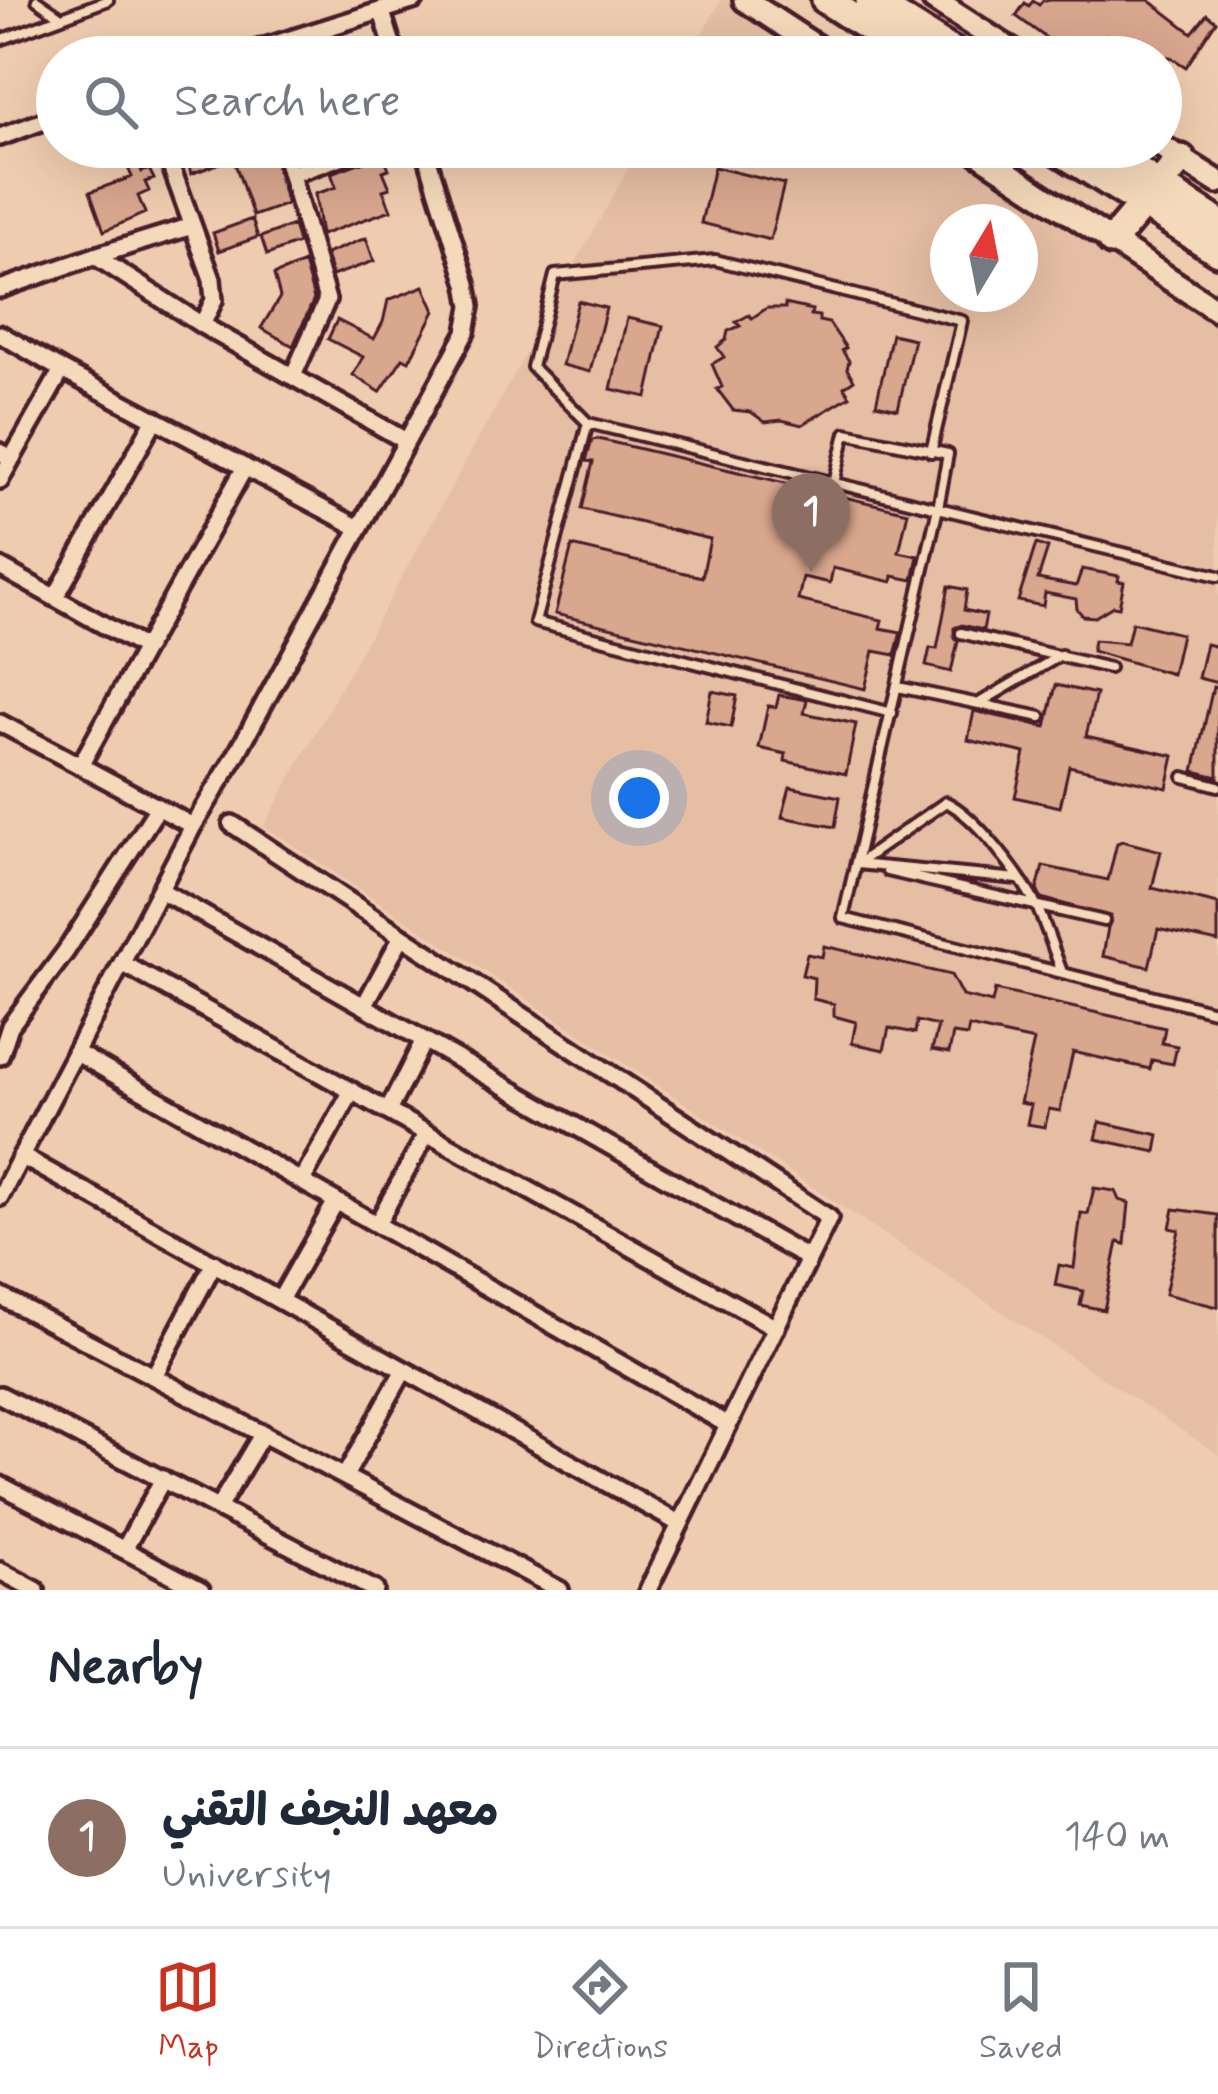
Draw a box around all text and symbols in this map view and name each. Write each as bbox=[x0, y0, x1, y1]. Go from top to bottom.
search box bbox=[36, 36, 1182, 168]
icon: search bbox=[78, 69, 144, 135]
text: Search here bbox=[174, 73, 401, 132]
north arrow bbox=[930, 204, 1038, 312]
pin: 1 bbox=[772, 473, 850, 572]
your location bbox=[609, 768, 669, 828]
text: Nearby bbox=[48, 1635, 203, 1701]
text: معهد النجف التقني bbox=[162, 1783, 499, 1842]
text: 1 bbox=[78, 1812, 96, 1863]
text: 140 m bbox=[1064, 1812, 1170, 1863]
text: University bbox=[162, 1850, 331, 1901]
tab: Map bbox=[155, 1954, 221, 2070]
tab: Directions bbox=[532, 1954, 668, 2070]
tab: Saved bbox=[979, 1954, 1063, 2070]

